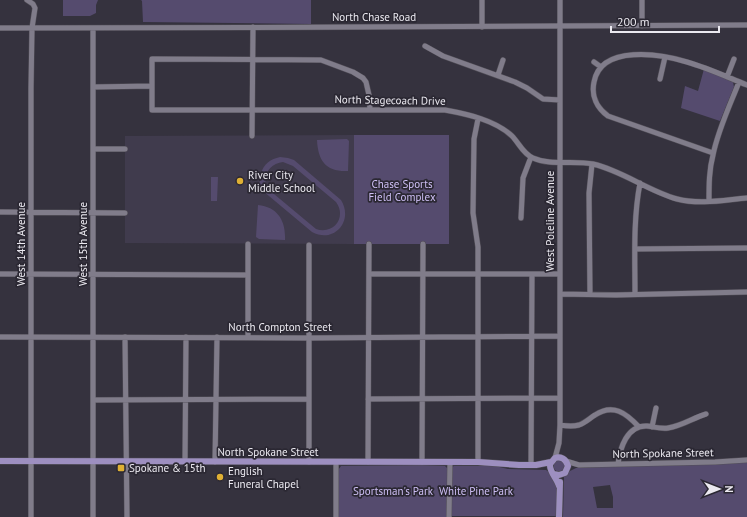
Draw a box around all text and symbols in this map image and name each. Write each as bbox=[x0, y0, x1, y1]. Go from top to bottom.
scale bar bbox=[611, 8, 719, 34]
street label: North Chase Road bbox=[332, 10, 416, 24]
text: 200 m bbox=[617, 14, 650, 29]
street label: North Stagecoach Drive bbox=[334, 92, 446, 108]
place label: River City Middle School bbox=[248, 168, 316, 195]
street label: West Poleline Avenue bbox=[543, 170, 557, 271]
marker: River City Middle School bbox=[235, 176, 245, 186]
park label: Chase Sports Field Complex bbox=[368, 177, 436, 204]
street label: West 14th Avenue bbox=[14, 201, 28, 286]
street label: West 15th Avenue bbox=[76, 201, 90, 286]
street label: North Compton Street bbox=[228, 320, 332, 334]
street label: North Spokane Street bbox=[217, 445, 319, 459]
street label: North Spokane Street bbox=[612, 445, 714, 461]
place label: Spokane & 15th bbox=[129, 461, 206, 475]
marker: Spokane & 15th bbox=[116, 463, 126, 473]
place label: English Funeral Chapel bbox=[228, 464, 300, 491]
north arrow bbox=[699, 469, 739, 509]
marker: English Funeral Chapel bbox=[215, 472, 225, 482]
park label: Sportsman's Park bbox=[353, 484, 434, 498]
park label: White Pine Park bbox=[439, 484, 514, 498]
text: N bbox=[722, 485, 736, 493]

